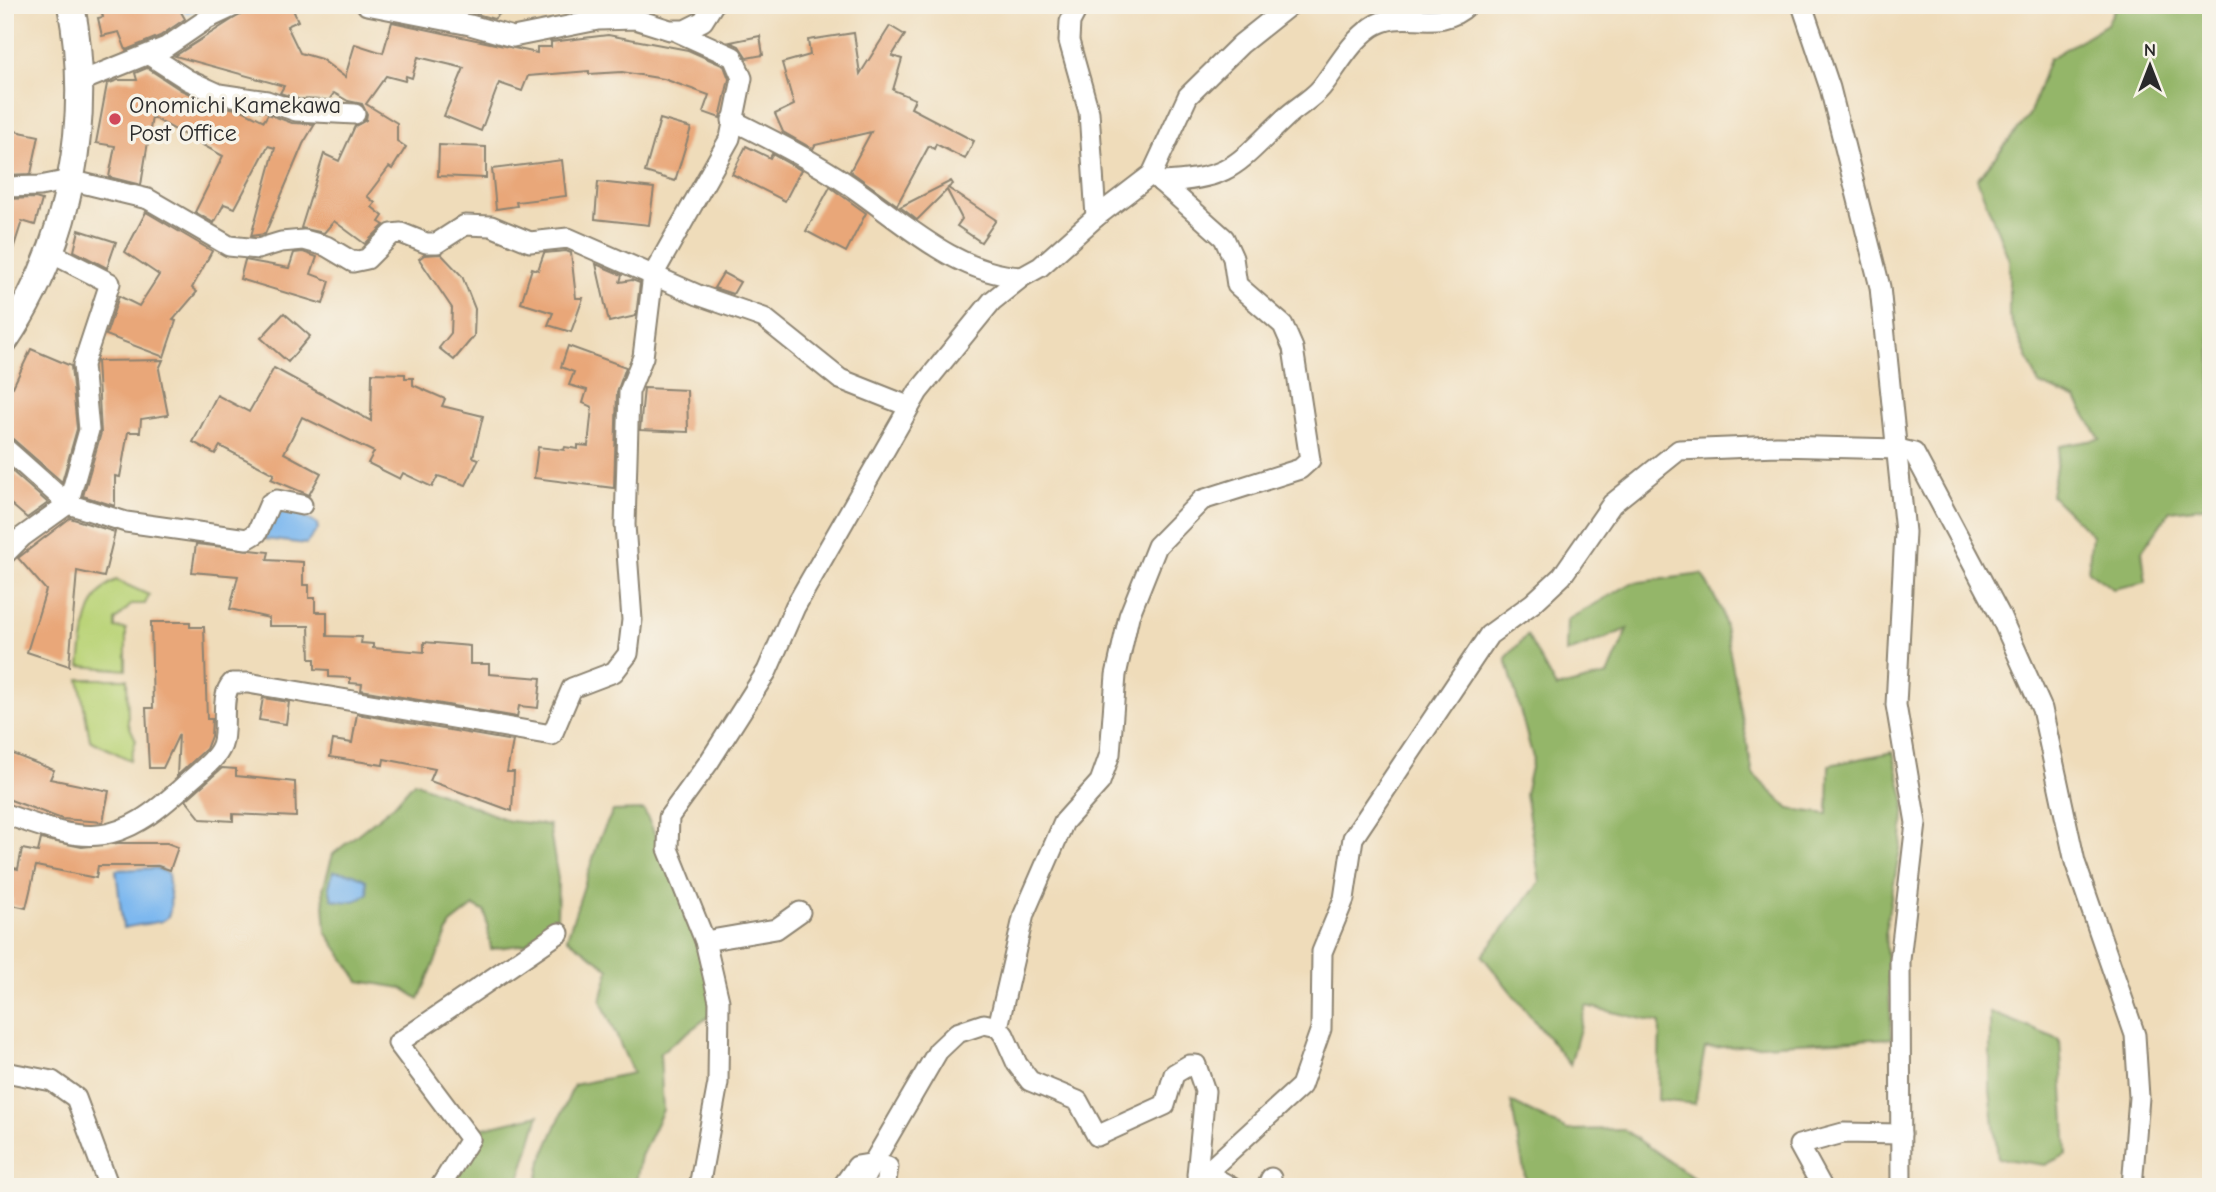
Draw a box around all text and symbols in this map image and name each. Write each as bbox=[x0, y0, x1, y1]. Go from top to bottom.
north arrow bbox=[2114, 32, 2184, 102]
text: N bbox=[2144, 39, 2156, 61]
place label: Onomichi Kamekawa Post Office bbox=[129, 91, 341, 147]
marker: Onomichi Kamekawa Post Office bbox=[107, 111, 123, 127]

